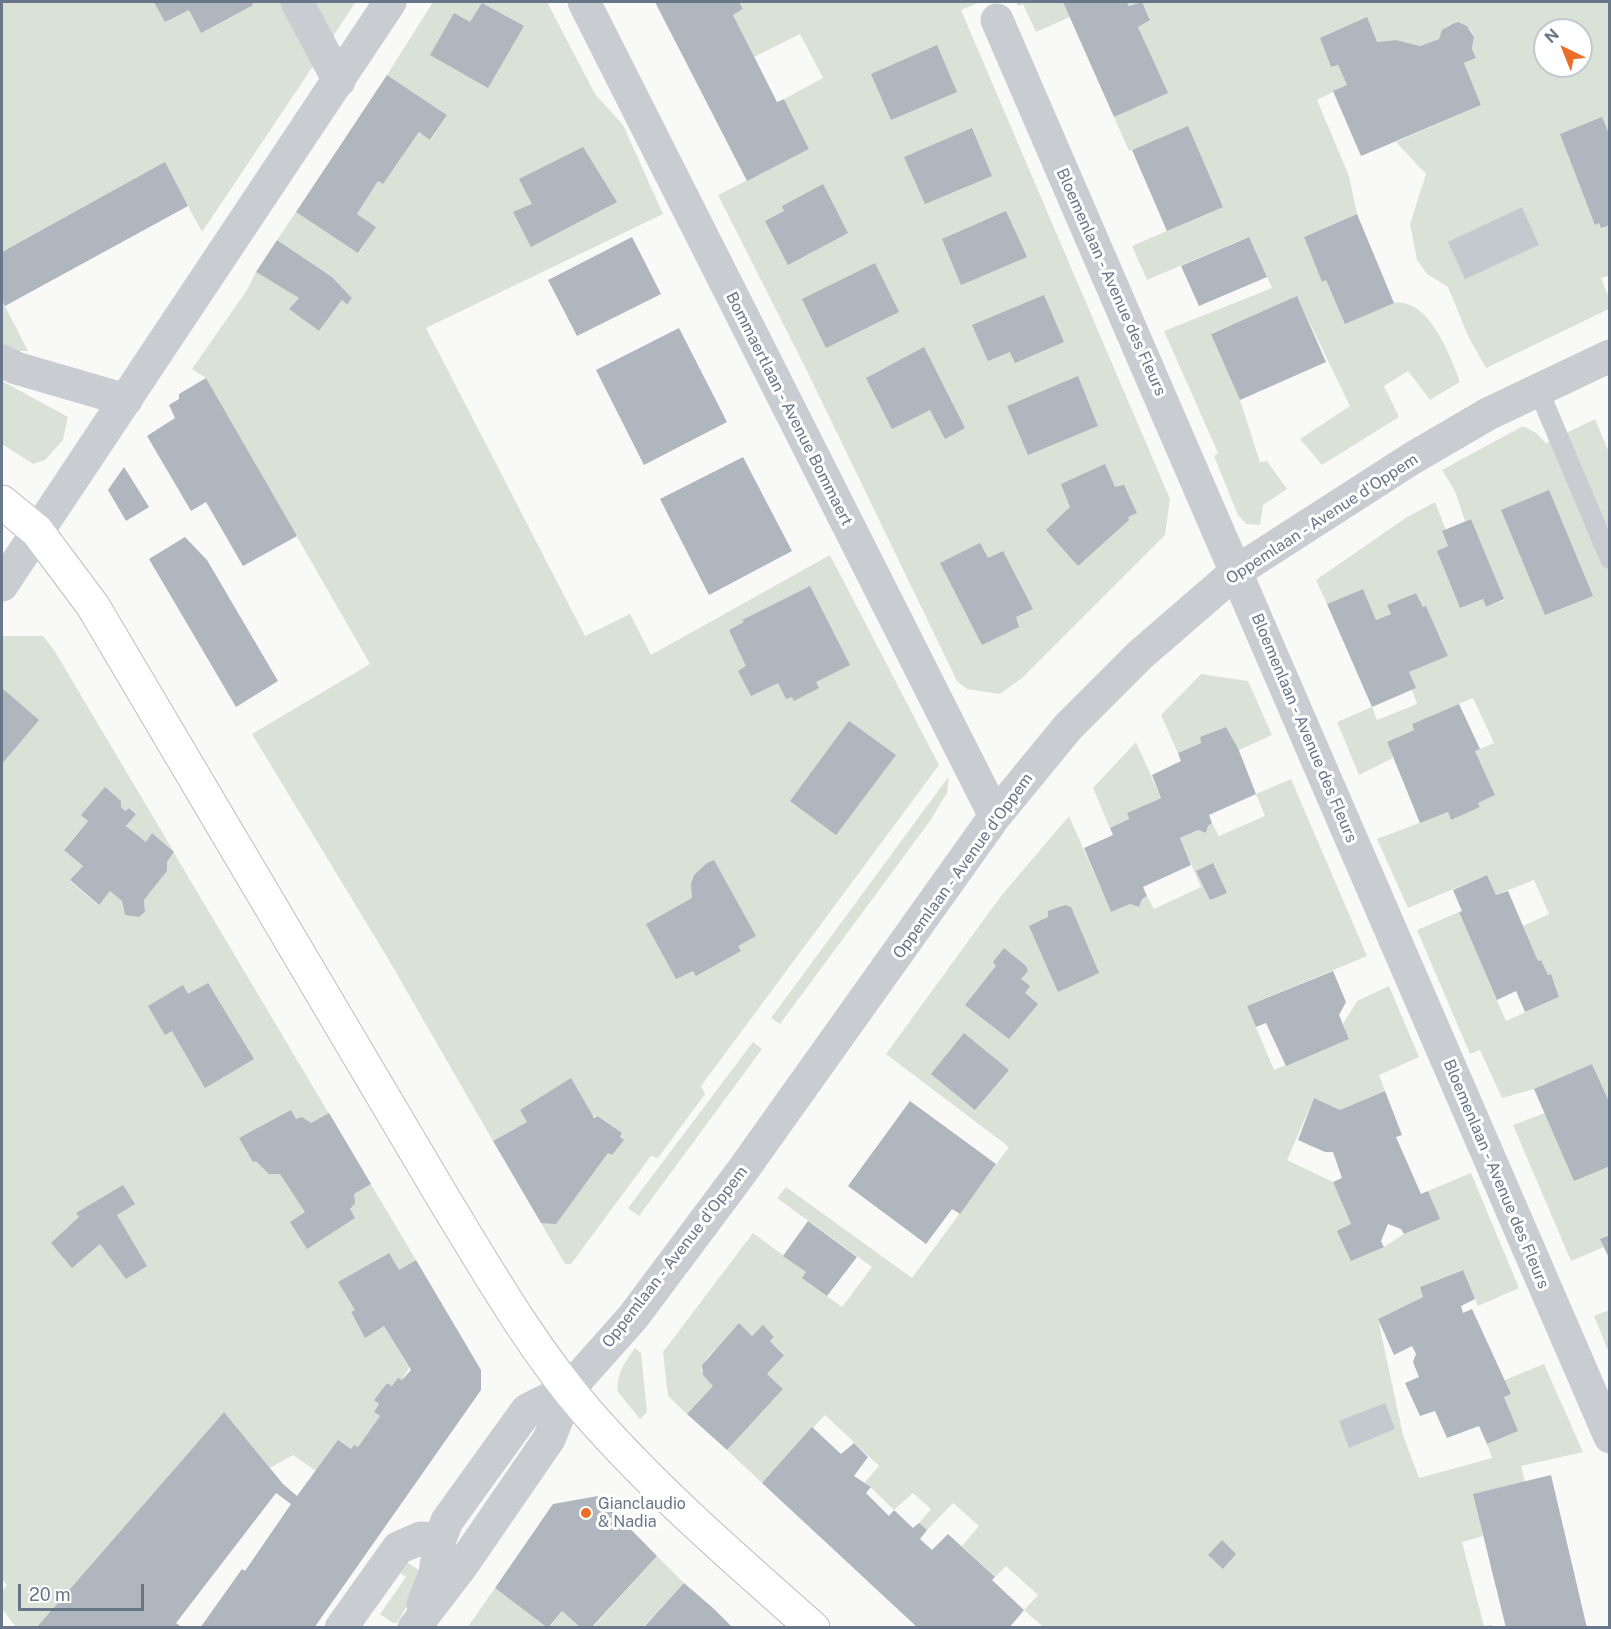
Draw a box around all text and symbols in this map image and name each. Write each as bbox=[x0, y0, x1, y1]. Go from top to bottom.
north arrow bbox=[1533, 18, 1593, 78]
text: N bbox=[1541, 25, 1563, 47]
street label: Bloemenlaan - Avenue des Fleurs bbox=[1052, 165, 1170, 399]
street label: Bommaertlaan - Avenue Bommaert bbox=[722, 289, 856, 529]
street label: Oppemlaan - Avenue d'Oppem bbox=[1222, 450, 1422, 588]
street label: Bloemenlaan - Avenue des Fleurs bbox=[1247, 611, 1361, 845]
street label: Oppemlaan - Avenue d'Oppem bbox=[889, 769, 1037, 963]
street label: Bloemenlaan - Avenue des Fleurs bbox=[1439, 1057, 1553, 1291]
street label: Oppemlaan - Avenue d'Oppem bbox=[598, 1162, 752, 1352]
place label: Gianclaudio & Nadia bbox=[598, 1494, 686, 1532]
marker: Gianclaudio & Nadia bbox=[579, 1506, 593, 1520]
scale bar bbox=[21, 1572, 147, 1610]
text: 20 m bbox=[29, 1584, 71, 1605]

